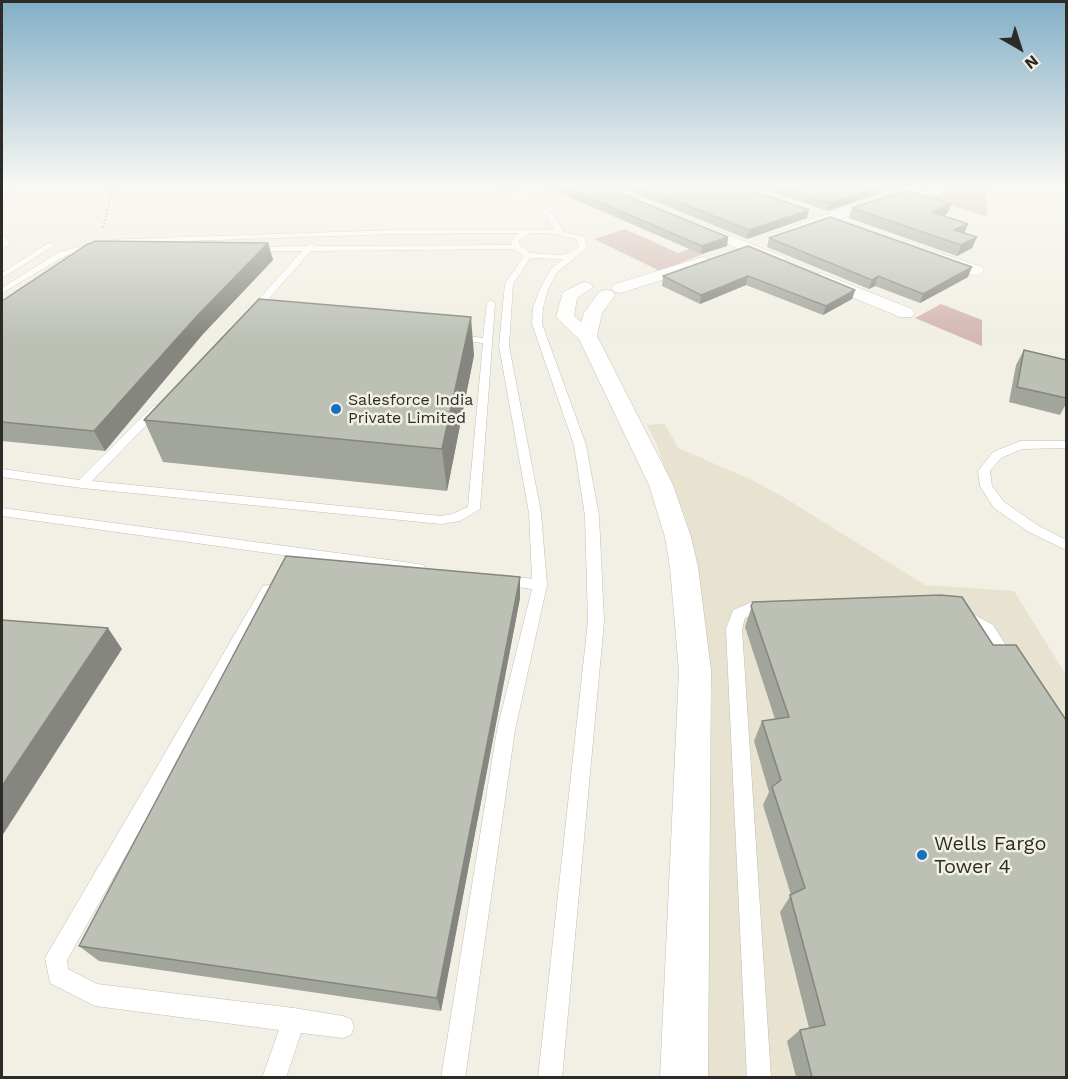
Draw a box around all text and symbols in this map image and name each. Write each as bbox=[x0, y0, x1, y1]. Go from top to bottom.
north arrow bbox=[990, 18, 1050, 78]
text: N bbox=[1021, 51, 1042, 73]
place label: Salesforce India Private Limited bbox=[348, 390, 473, 428]
marker: Salesforce India Private Limited bbox=[329, 402, 343, 416]
place label: Wells Fargo Tower 4 bbox=[934, 832, 1046, 879]
marker: Wells Fargo Tower 4 bbox=[915, 848, 929, 862]

